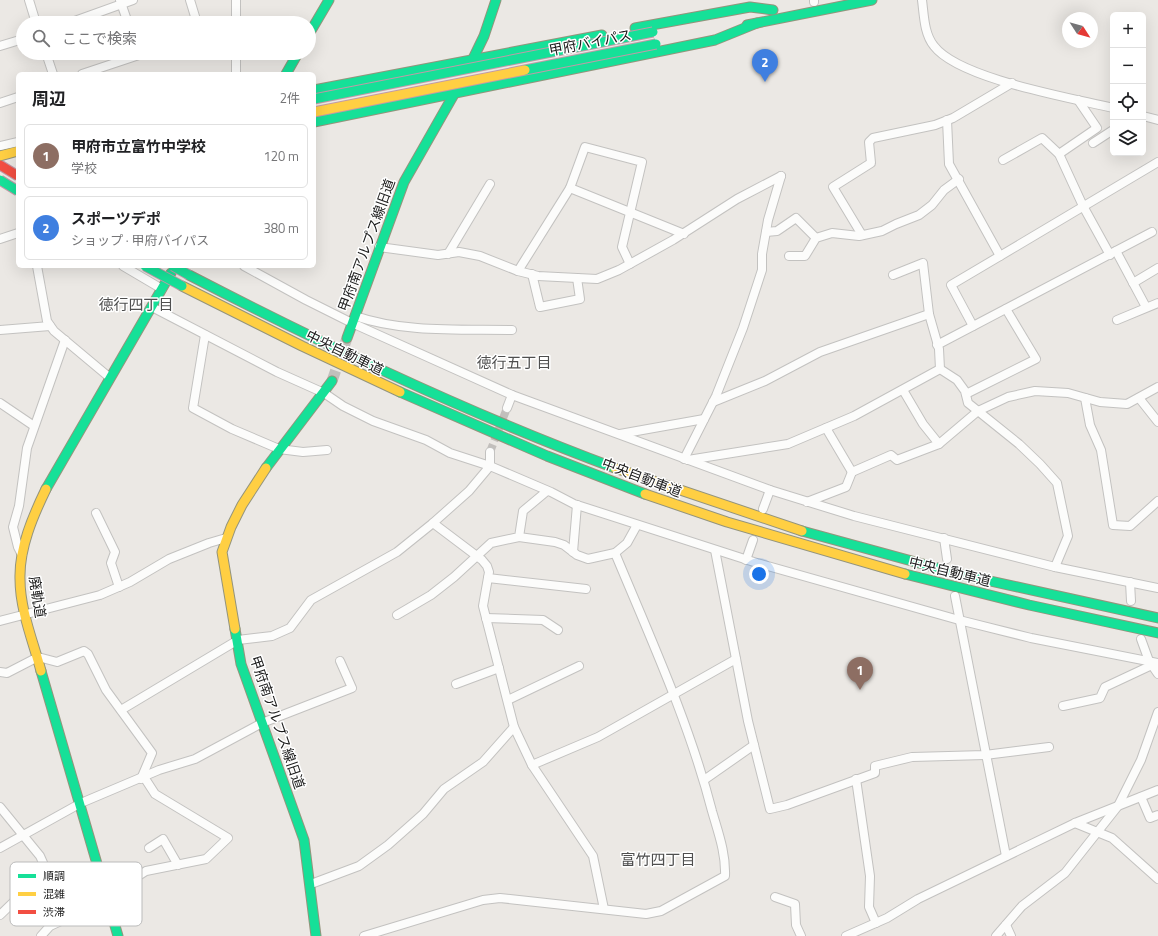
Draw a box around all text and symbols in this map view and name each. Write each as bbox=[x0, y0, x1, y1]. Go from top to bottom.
north arrow bbox=[1062, 12, 1098, 48]
map controls bbox=[1110, 12, 1146, 156]
button: + bbox=[1110, 12, 1146, 48]
search box bbox=[16, 16, 316, 60]
street label: 甲府バイパス bbox=[547, 24, 633, 60]
icon: search bbox=[30, 27, 52, 49]
text: ここで検索 bbox=[62, 27, 137, 50]
button: − bbox=[1110, 48, 1146, 84]
pin: 2 bbox=[752, 49, 778, 82]
button: locate bbox=[1110, 84, 1146, 120]
text: 周辺 bbox=[32, 86, 66, 112]
text: 2件 bbox=[280, 88, 300, 108]
button: layers bbox=[1110, 120, 1146, 156]
text: 甲府市立富竹中学校 bbox=[71, 135, 206, 158]
text: 1 bbox=[42, 146, 50, 166]
text: 120 m bbox=[263, 146, 299, 166]
text: 学校 bbox=[71, 158, 97, 178]
street label: 甲府南アルプス線旧道 bbox=[332, 176, 400, 314]
text: スポーツデポ bbox=[71, 207, 161, 230]
text: 2 bbox=[42, 218, 50, 238]
text: 380 m bbox=[263, 218, 299, 238]
text: ショップ · 甲府バイパス bbox=[71, 230, 209, 250]
district label: 徳行四丁目 bbox=[98, 293, 174, 316]
street label: 中央自動車道 bbox=[303, 324, 387, 380]
district label: 徳行五丁目 bbox=[476, 351, 552, 374]
street label: 中央自動車道 bbox=[599, 452, 685, 502]
street label: 中央自動車道 bbox=[907, 551, 993, 591]
your location bbox=[749, 564, 769, 584]
street label: 廃軌道 bbox=[24, 575, 52, 619]
street label: 甲府南アルプス線旧道 bbox=[245, 652, 311, 792]
pin: 1 bbox=[847, 657, 873, 690]
district label: 富竹四丁目 bbox=[620, 848, 696, 871]
legend bbox=[10, 862, 142, 926]
text: 順調 bbox=[43, 868, 65, 884]
text: 混雑 bbox=[43, 886, 65, 902]
text: 渋滞 bbox=[43, 904, 65, 920]

